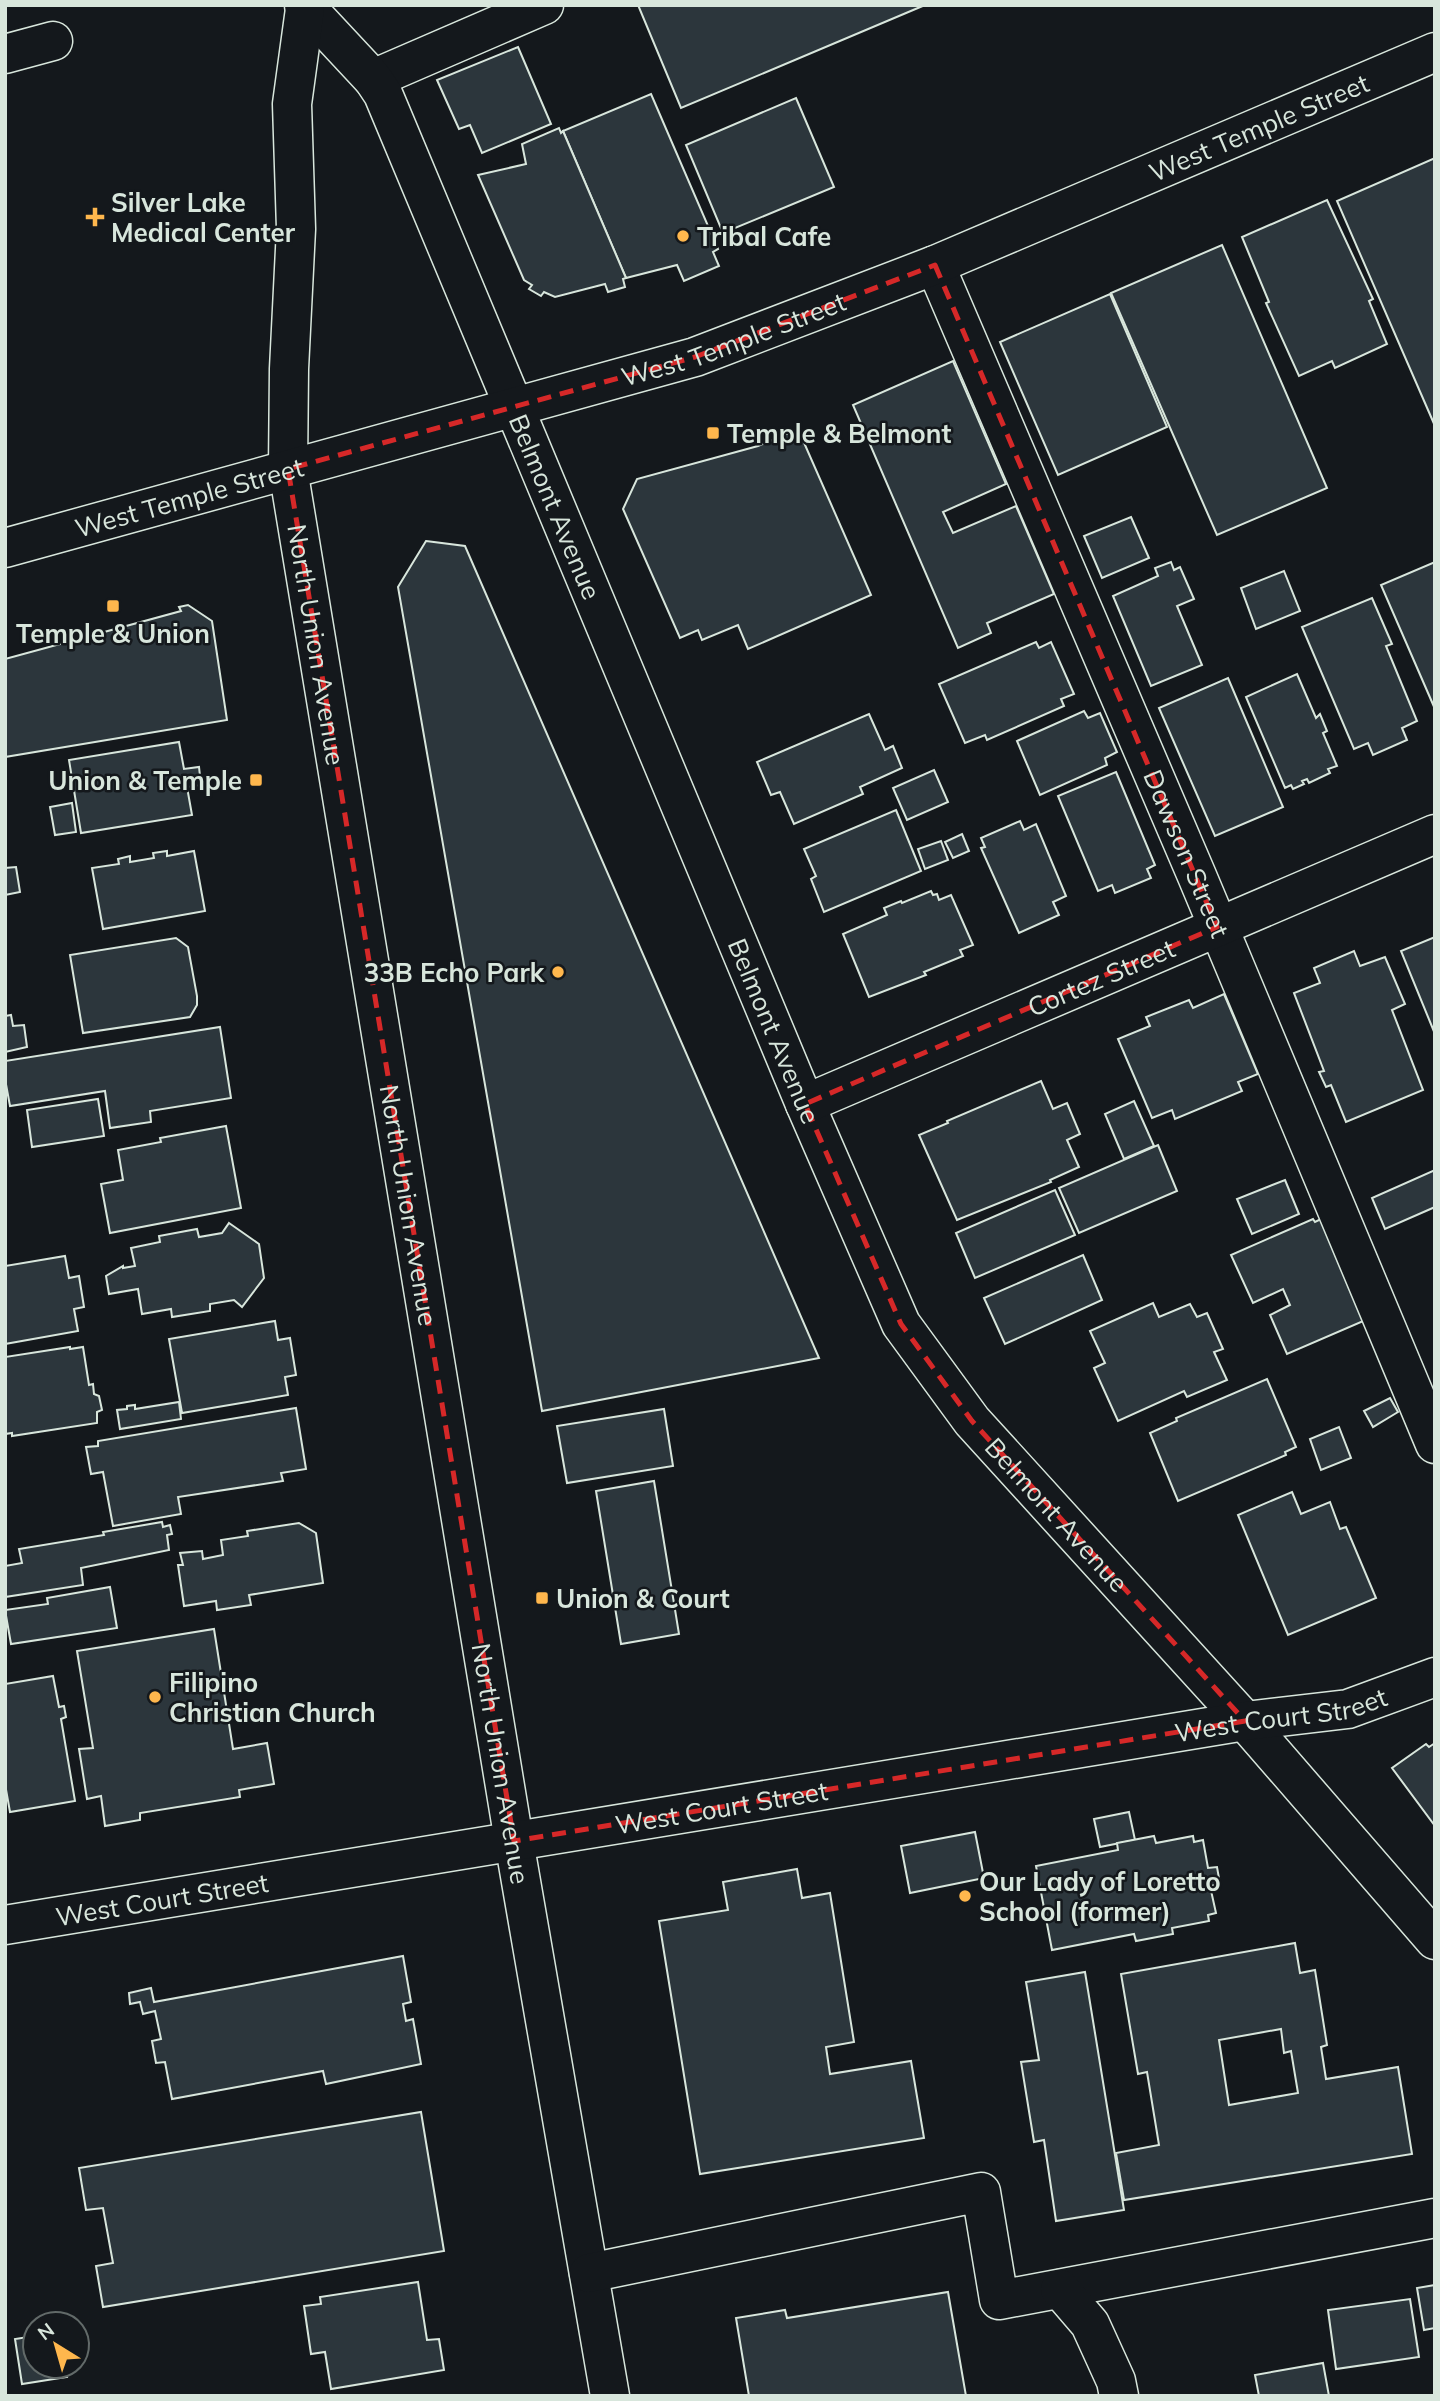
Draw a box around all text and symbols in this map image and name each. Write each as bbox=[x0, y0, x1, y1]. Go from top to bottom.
street label: West Temple Street bbox=[1144, 66, 1374, 188]
place label: Silver Lake Medical Center bbox=[111, 186, 296, 249]
marker: Silver Lake Medical Center bbox=[85, 207, 105, 227]
place label: Tribal Cafe bbox=[697, 220, 831, 253]
marker: Tribal Cafe bbox=[675, 228, 691, 244]
street label: West Temple Street bbox=[618, 284, 850, 393]
street label: Belmont Avenue bbox=[502, 409, 609, 604]
place label: Temple & Belmont bbox=[727, 417, 951, 450]
marker: Temple & Belmont bbox=[705, 425, 721, 441]
street label: West Temple Street bbox=[71, 450, 307, 544]
street label: North Union Avenue bbox=[281, 522, 353, 767]
marker: Temple & Union bbox=[105, 598, 121, 614]
place label: Temple & Union bbox=[16, 617, 210, 650]
place label: Union & Temple bbox=[48, 764, 242, 797]
street label: Dawson Street bbox=[1137, 764, 1237, 942]
marker: Union & Temple bbox=[248, 772, 264, 788]
street label: Cortez Street bbox=[1022, 931, 1180, 1023]
street label: Belmont Avenue bbox=[721, 933, 828, 1128]
place label: 33B Echo Park bbox=[364, 956, 545, 989]
marker: 33B Echo Park bbox=[550, 964, 566, 980]
street label: North Union Avenue bbox=[373, 1082, 445, 1328]
street label: Belmont Avenue bbox=[978, 1430, 1136, 1599]
place label: Union & Court bbox=[556, 1582, 730, 1615]
marker: Union & Court bbox=[534, 1590, 550, 1606]
street label: North Union Avenue bbox=[465, 1641, 538, 1886]
place label: Filipino Christian Church bbox=[169, 1666, 376, 1729]
street label: West Court Street bbox=[1172, 1680, 1391, 1749]
marker: Filipino Christian Church bbox=[147, 1689, 163, 1705]
street label: West Court Street bbox=[613, 1773, 830, 1841]
street label: West Court Street bbox=[53, 1865, 271, 1933]
place label: Our Lady of Loretto School (former) bbox=[979, 1865, 1221, 1928]
marker: Our Lady of Loretto School (former) bbox=[957, 1888, 973, 1904]
north arrow bbox=[21, 2310, 91, 2380]
text: N bbox=[33, 2318, 59, 2345]

